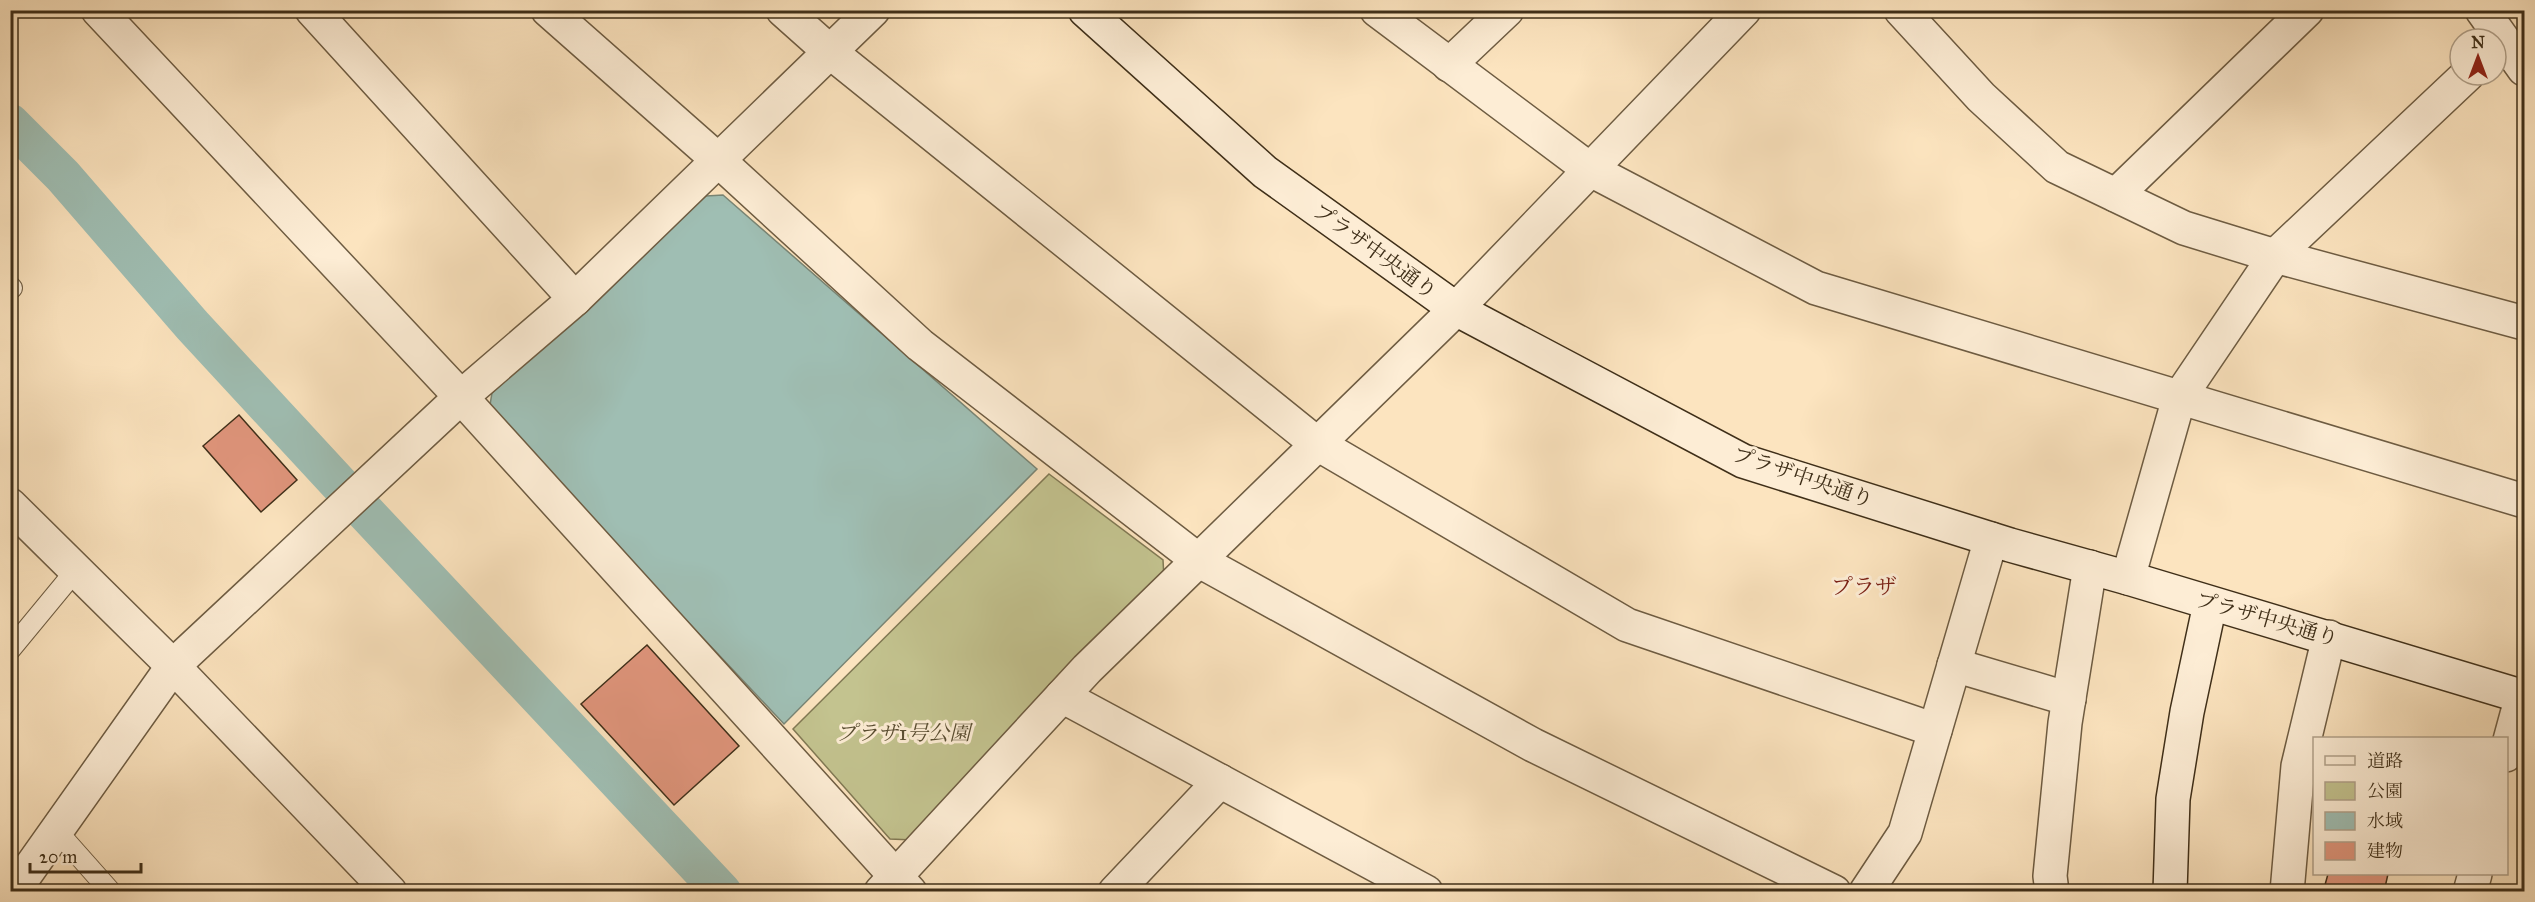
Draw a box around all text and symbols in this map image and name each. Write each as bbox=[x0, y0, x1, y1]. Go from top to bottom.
north arrow bbox=[2448, 27, 2508, 87]
text: N bbox=[2471, 33, 2485, 52]
street label: プラザ中央通り bbox=[1308, 197, 1442, 305]
street label: プラザ中央通り bbox=[1729, 441, 1877, 513]
district label: プラザ bbox=[1831, 573, 1897, 600]
street label: プラザ中央通り bbox=[2193, 586, 2341, 652]
park label: プラザ1号公園 bbox=[836, 720, 973, 746]
legend bbox=[2313, 737, 2508, 875]
text: 道路 bbox=[2367, 750, 2403, 772]
text: 公園 bbox=[2367, 780, 2403, 802]
text: 水域 bbox=[2367, 810, 2403, 832]
scale bar bbox=[30, 836, 141, 874]
text: 建物 bbox=[2367, 840, 2403, 862]
text: 20 m bbox=[39, 846, 77, 868]

